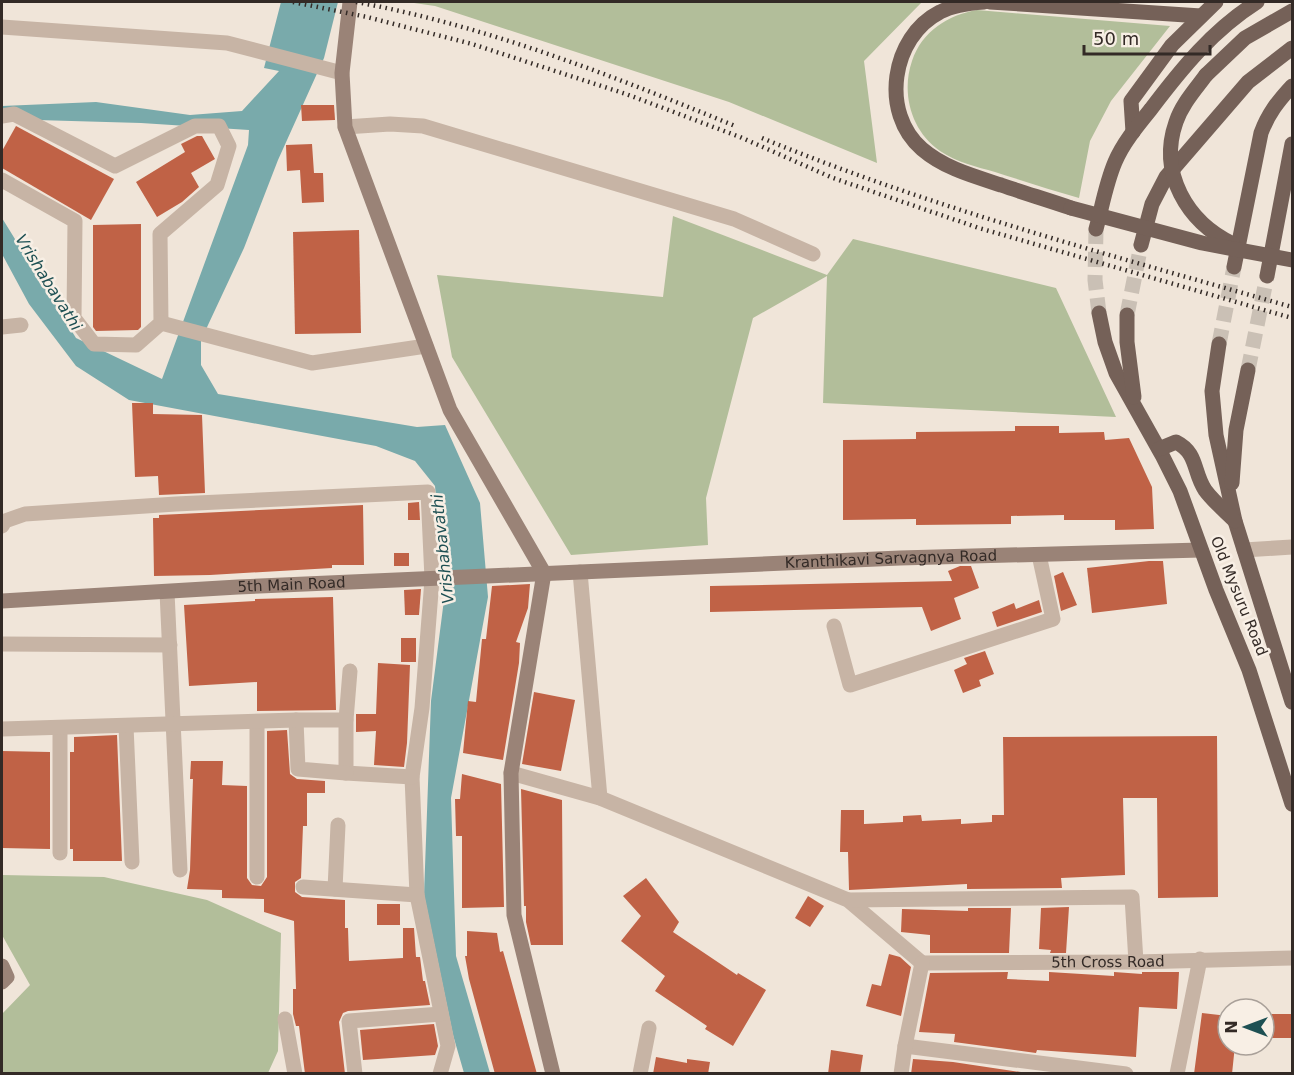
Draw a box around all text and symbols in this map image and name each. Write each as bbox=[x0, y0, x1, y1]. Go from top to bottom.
scale bar bbox=[1084, 18, 1210, 56]
text: 50 m bbox=[1093, 28, 1139, 49]
water label: Vrishabavathi bbox=[11, 230, 86, 335]
water label: Vrishabavathi bbox=[427, 493, 458, 605]
street label: Old Mysuru Road bbox=[1207, 534, 1271, 658]
street label: Kranthikavi Sarvagnya Road bbox=[784, 546, 997, 572]
street label: 5th Main Road bbox=[237, 573, 346, 596]
street label: 5th Cross Road bbox=[1051, 952, 1165, 971]
north arrow bbox=[1216, 997, 1276, 1057]
text: N bbox=[1222, 1020, 1241, 1034]

